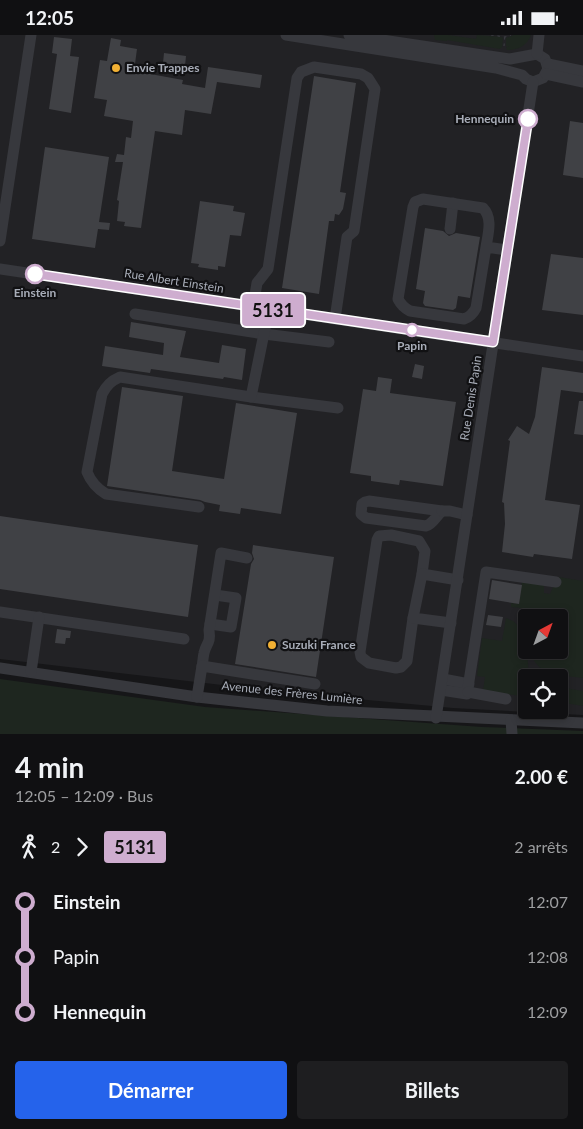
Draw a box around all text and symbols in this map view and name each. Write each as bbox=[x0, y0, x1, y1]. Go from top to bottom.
text: 12:05 bbox=[25, 6, 74, 29]
place label: Envie Trappes bbox=[126, 60, 200, 75]
marker: Envie Trappes bbox=[110, 62, 122, 74]
marker: Hennequin bbox=[518, 109, 538, 129]
place label: Hennequin bbox=[455, 111, 514, 126]
marker: Einstein bbox=[25, 264, 45, 284]
street label: Rue Albert Einstein bbox=[123, 265, 225, 296]
place label: Einstein bbox=[14, 285, 57, 300]
line badge: 5131 bbox=[238, 294, 308, 326]
text: 5131 bbox=[252, 299, 294, 321]
marker: Papin bbox=[405, 323, 419, 337]
place label: Papin bbox=[397, 338, 427, 353]
street label: Rue Denis Papin bbox=[456, 354, 485, 442]
north arrow bbox=[518, 609, 568, 659]
map controls bbox=[518, 609, 568, 719]
place label: Suzuki France bbox=[282, 637, 356, 652]
marker: Suzuki France bbox=[266, 639, 278, 651]
button: locate bbox=[518, 669, 568, 719]
street label: Avenue des Frères Lumière bbox=[221, 678, 363, 707]
text: 4 min bbox=[15, 750, 84, 784]
text: 2.00 € bbox=[515, 765, 568, 788]
text: 12:05 – 12:09 · Bus bbox=[15, 786, 153, 805]
icon: walk bbox=[15, 833, 43, 861]
icon: forward bbox=[68, 833, 96, 861]
text: 5131 bbox=[114, 836, 156, 858]
text: 2 bbox=[51, 837, 60, 856]
text: 2 arrêts bbox=[514, 837, 568, 856]
text: Einstein bbox=[53, 890, 120, 913]
text: 12:07 bbox=[527, 892, 568, 911]
text: Papin bbox=[53, 945, 99, 968]
text: 12:08 bbox=[527, 947, 568, 966]
text: Hennequin bbox=[53, 1000, 146, 1023]
text: 12:09 bbox=[527, 1002, 568, 1021]
button: Démarrer bbox=[15, 1061, 287, 1119]
button: Billets bbox=[297, 1061, 568, 1119]

